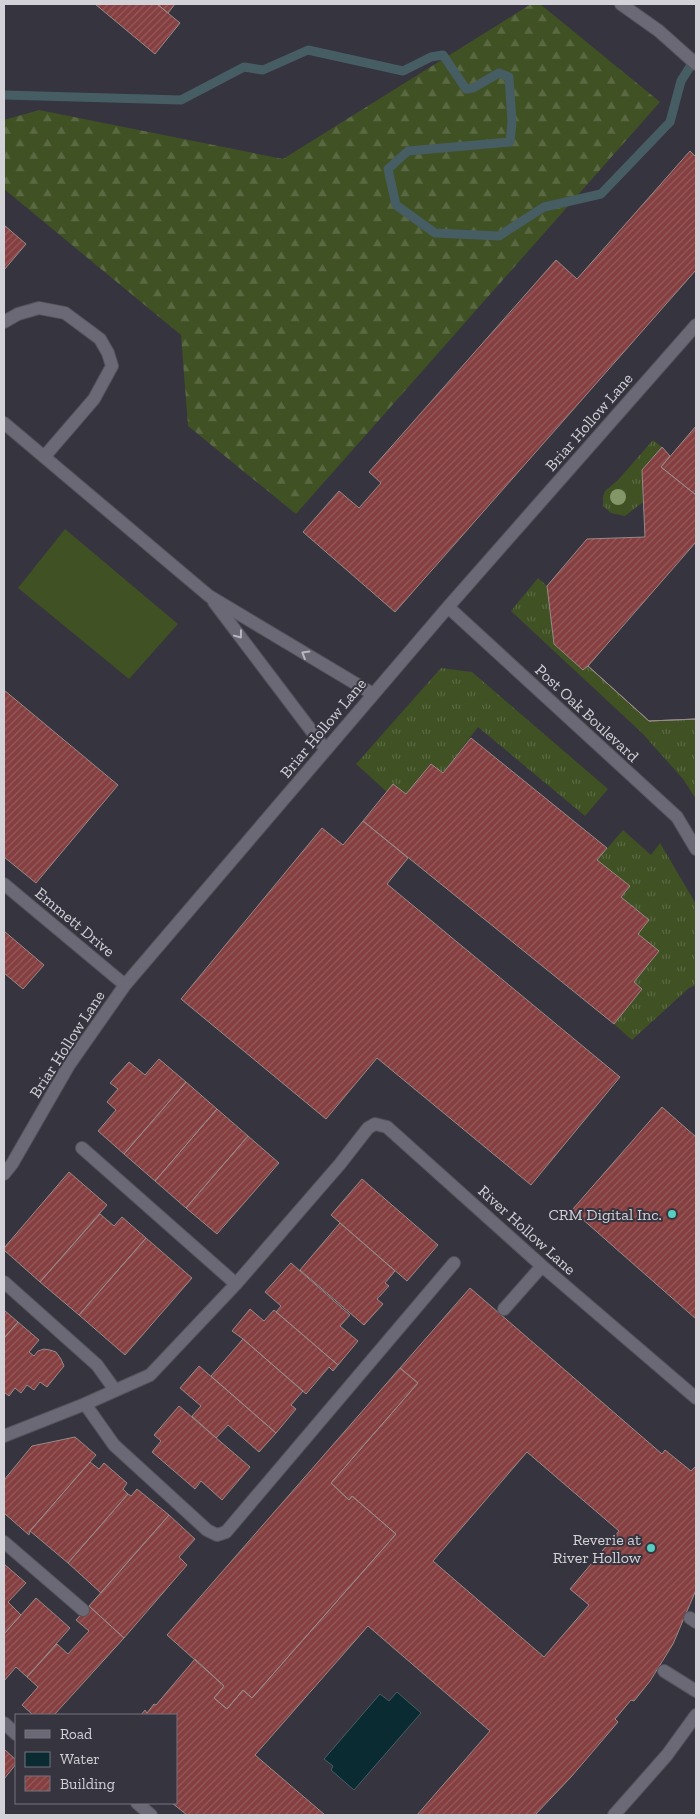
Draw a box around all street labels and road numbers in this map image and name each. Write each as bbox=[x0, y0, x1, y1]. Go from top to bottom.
street label: Briar Hollow Lane bbox=[541, 369, 637, 475]
street label: Post Oak Boulevard bbox=[531, 660, 643, 766]
street label: Briar Hollow Lane bbox=[276, 674, 370, 782]
street label: Emmett Drive bbox=[31, 883, 119, 961]
street label: Briar Hollow Lane bbox=[25, 987, 109, 1101]
street label: River Hollow Lane bbox=[474, 1181, 580, 1279]

